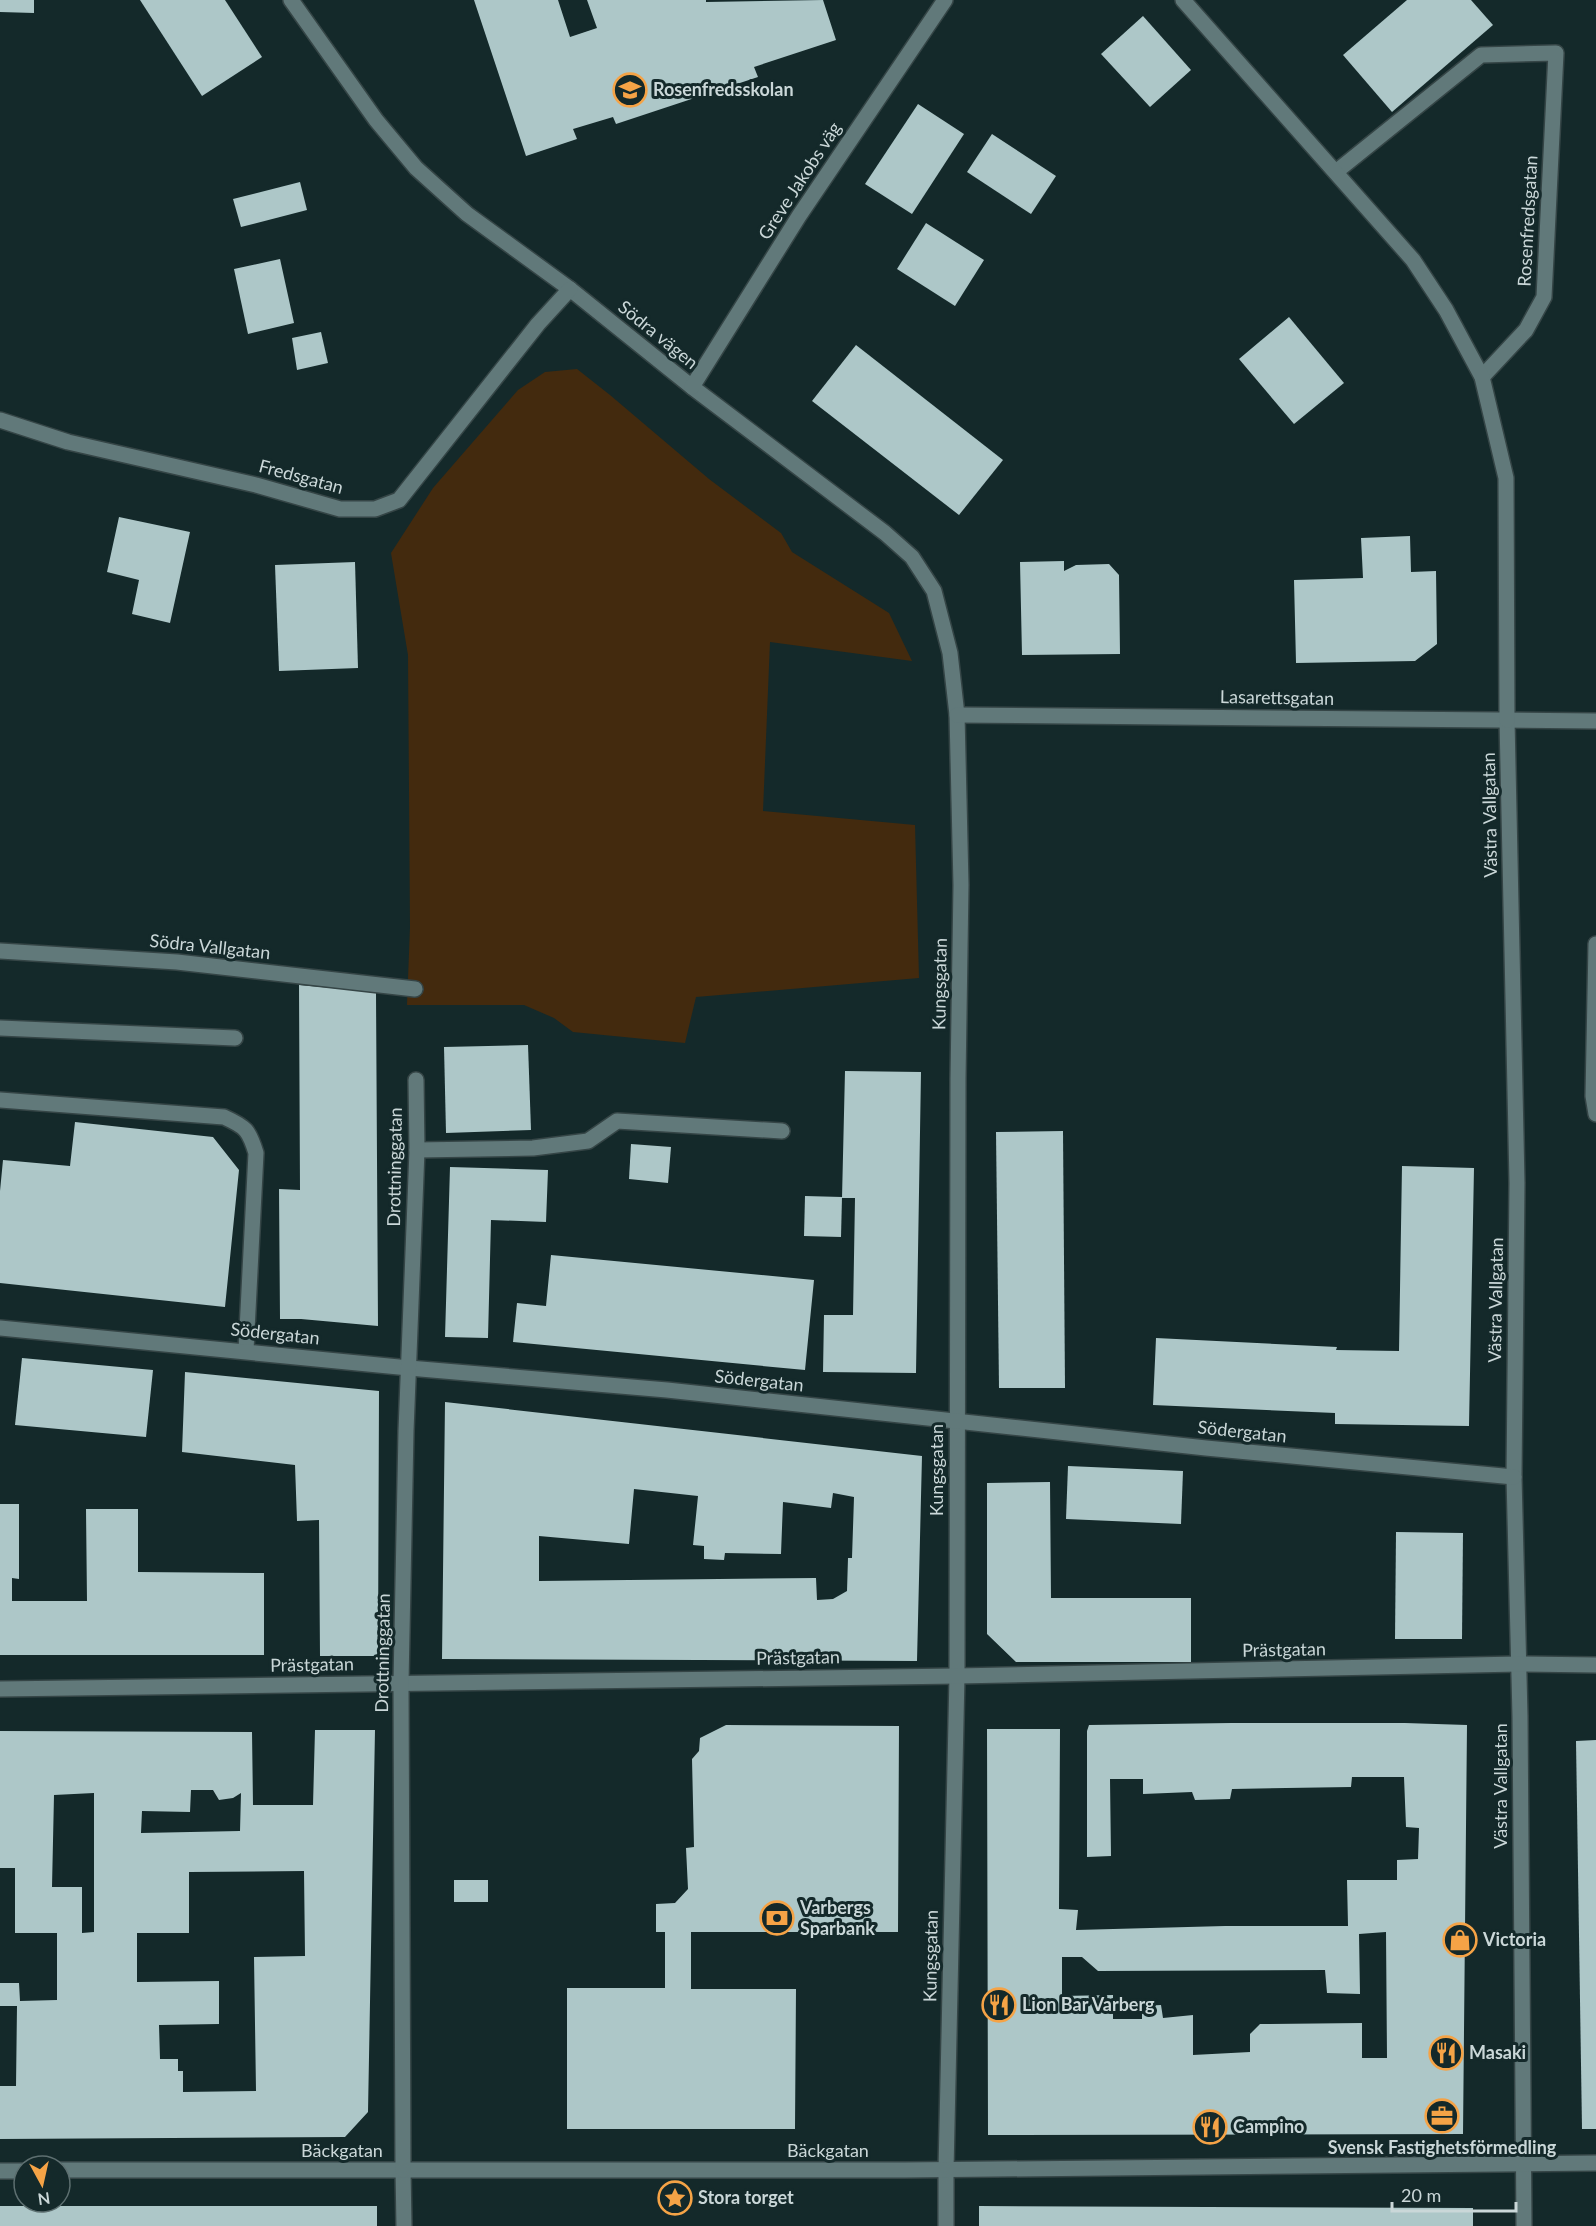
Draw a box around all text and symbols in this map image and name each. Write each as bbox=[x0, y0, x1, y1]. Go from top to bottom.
school or university icon: Rosenfredsskolan bbox=[612, 72, 648, 108]
place label: Rosenfredsskolan bbox=[653, 78, 794, 100]
street label: Greve Jakobs väg bbox=[753, 118, 845, 243]
street label: Rosenfredsgatan bbox=[1513, 155, 1541, 287]
street label: Södra vägen bbox=[614, 295, 703, 373]
street label: Fredsgatan bbox=[257, 454, 346, 498]
street label: Lasarettsgatan bbox=[1220, 685, 1334, 709]
street label: Västra Vallgatan bbox=[1477, 752, 1501, 878]
street label: Södra Vallgatan bbox=[149, 929, 272, 963]
street label: Kungsgatan bbox=[927, 938, 951, 1030]
street label: Drottninggatan bbox=[382, 1107, 406, 1227]
street label: Västra Vallgatan bbox=[1483, 1237, 1507, 1363]
street label: Södergatan bbox=[229, 1317, 321, 1349]
street label: Södergatan bbox=[713, 1364, 805, 1396]
street label: Södergatan bbox=[1196, 1415, 1288, 1447]
street label: Kungsgatan bbox=[925, 1424, 947, 1516]
street label: Drottninggatan bbox=[370, 1593, 394, 1713]
street label: Prästgatan bbox=[1242, 1637, 1326, 1661]
street label: Prästgatan bbox=[756, 1645, 840, 1669]
street label: Prästgatan bbox=[270, 1652, 354, 1676]
street label: Västra Vallgatan bbox=[1489, 1723, 1511, 1849]
place label: Varbergs Sparbank bbox=[799, 1896, 875, 1939]
bank icon: Varbergs Sparbank bbox=[759, 1900, 795, 1936]
street label: Kungsgatan bbox=[918, 1910, 942, 2002]
shop icon: Victoria bbox=[1442, 1922, 1478, 1958]
place label: Victoria bbox=[1482, 1928, 1546, 1950]
restaurant icon: Lion Bar Varberg bbox=[981, 1987, 1017, 2023]
place label: Lion Bar Varberg bbox=[1022, 1993, 1155, 2015]
restaurant icon: Masaki bbox=[1428, 2035, 1464, 2071]
place label: Masaki bbox=[1469, 2041, 1526, 2063]
office icon: Svensk Fastighetsförmedling bbox=[1424, 2098, 1460, 2134]
restaurant icon: Campino bbox=[1192, 2109, 1228, 2145]
place label: Campino bbox=[1233, 2115, 1304, 2137]
place label: Svensk Fastighetsförmedling bbox=[1328, 2136, 1557, 2158]
street label: Bäckgatan bbox=[301, 2139, 383, 2161]
street label: Bäckgatan bbox=[787, 2139, 869, 2161]
north arrow bbox=[12, 2154, 72, 2214]
scale bar bbox=[1392, 2175, 1516, 2213]
place icon: Stora torget bbox=[657, 2180, 693, 2216]
text: 20 m bbox=[1401, 2184, 1441, 2206]
place label: Stora torget bbox=[698, 2186, 794, 2208]
text: N bbox=[37, 2189, 52, 2210]

